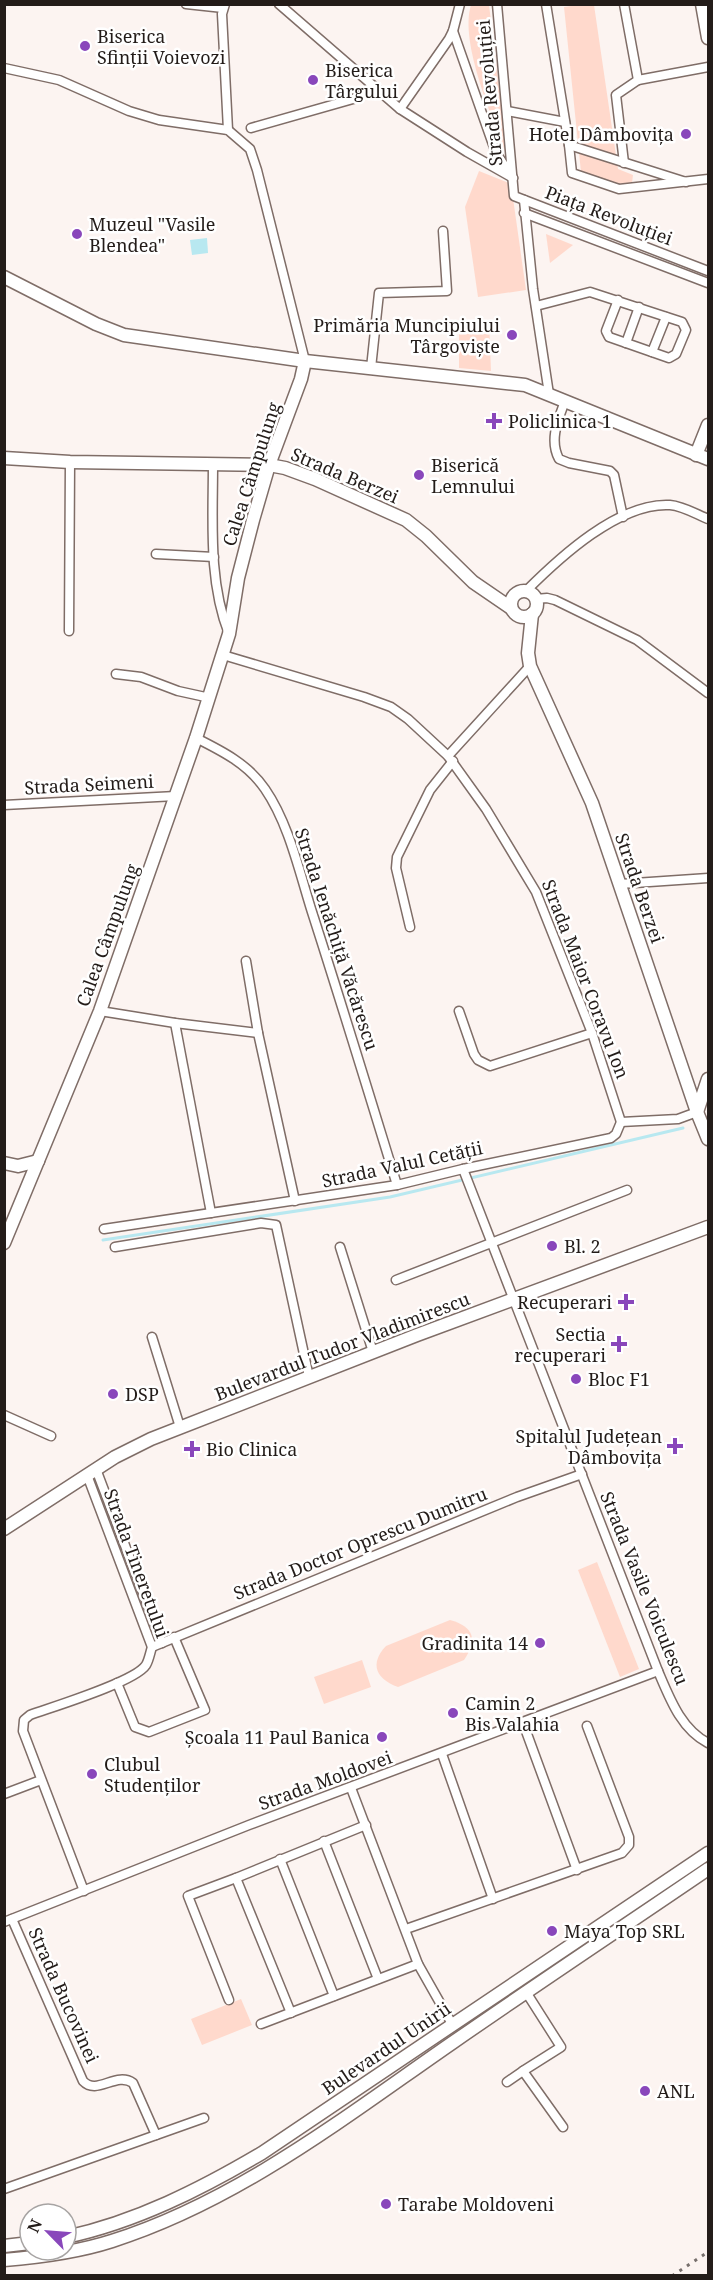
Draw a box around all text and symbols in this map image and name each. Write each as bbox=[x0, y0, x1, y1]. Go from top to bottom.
street label: Strada Revoluției bbox=[471, 19, 507, 167]
place label: Biserica Sfinții Voievozi bbox=[97, 24, 226, 69]
marker: Biserica Sfinții Voievozi bbox=[78, 39, 92, 53]
place label: Biserica Târgului bbox=[325, 58, 398, 103]
marker: Biserica Târgului bbox=[306, 73, 320, 87]
place label: Hotel Dâmbovița bbox=[529, 122, 674, 146]
marker: Hotel Dâmbovița bbox=[679, 127, 693, 141]
street label: Piața Revoluției bbox=[542, 180, 676, 250]
place label: Muzeul "Vasile Blendea" bbox=[89, 212, 215, 257]
marker: Muzeul "Vasile Blendea" bbox=[70, 227, 84, 241]
place label: Primăria Muncipiului Târgoviște bbox=[313, 313, 500, 358]
marker: Primăria Muncipiului Târgoviște bbox=[505, 328, 519, 342]
street label: Calea Câmpulung bbox=[216, 399, 286, 549]
place label: Policlinica 1 bbox=[508, 409, 612, 433]
marker: Policlinica 1 bbox=[485, 412, 503, 430]
street label: Strada Berzei bbox=[288, 442, 403, 509]
place label: Biserică Lemnului bbox=[431, 453, 515, 498]
marker: Biserică Lemnului bbox=[412, 468, 426, 482]
street label: Strada Seimeni bbox=[24, 769, 154, 799]
street label: Strada Ienăchiță Văcărescu bbox=[290, 825, 384, 1054]
street label: Strada Berzei bbox=[610, 830, 670, 946]
street label: Calea Câmpulung bbox=[70, 860, 144, 1010]
street label: Strada Maior Coravu Ion bbox=[537, 876, 635, 1082]
street label: Strada Valul Cetății bbox=[319, 1135, 485, 1193]
place label: Bl. 2 bbox=[564, 1234, 601, 1258]
marker: Bl. 2 bbox=[545, 1239, 559, 1253]
street label: Bulevardul Tudor Vladimirescu bbox=[211, 1286, 473, 1406]
place label: Recuperari bbox=[517, 1290, 612, 1314]
marker: Recuperari bbox=[617, 1293, 635, 1311]
place label: Sectia recuperari bbox=[514, 1322, 606, 1367]
marker: Sectia recuperari bbox=[610, 1335, 628, 1353]
place label: Bloc F1 bbox=[588, 1367, 650, 1391]
marker: Bloc F1 bbox=[569, 1372, 583, 1386]
place label: DSP bbox=[125, 1382, 159, 1406]
marker: DSP bbox=[106, 1387, 120, 1401]
place label: Spitalul Județean Dâmbovița bbox=[515, 1424, 662, 1469]
place label: Bio Clinica bbox=[206, 1437, 297, 1461]
marker: Spitalul Județean Dâmbovița bbox=[666, 1437, 684, 1455]
marker: Bio Clinica bbox=[183, 1440, 201, 1458]
street label: Strada Doctor Oprescu Dumitru bbox=[230, 1481, 491, 1605]
street label: Strada Tineretului bbox=[99, 1485, 175, 1641]
street label: Strada Vasile Voiculescu bbox=[595, 1488, 695, 1689]
place label: Gradinita 14 bbox=[421, 1631, 528, 1655]
marker: Gradinita 14 bbox=[533, 1636, 547, 1650]
place label: Camin 2 Bis Valahia bbox=[465, 1691, 560, 1736]
marker: Camin 2 Bis Valahia bbox=[446, 1706, 460, 1720]
place label: Școala 11 Paul Banica bbox=[185, 1725, 370, 1749]
marker: Școala 11 Paul Banica bbox=[375, 1730, 389, 1744]
street label: Strada Moldovei bbox=[255, 1745, 395, 1815]
place label: Clubul Studenților bbox=[104, 1752, 201, 1797]
marker: Clubul Studenților bbox=[85, 1767, 99, 1781]
place label: Maya Top SRL bbox=[564, 1919, 685, 1943]
street label: Strada Bucovinei bbox=[23, 1923, 105, 2067]
marker: Maya Top SRL bbox=[545, 1924, 559, 1938]
street label: Bulevardul Unirii bbox=[317, 1996, 455, 2100]
place label: ANL bbox=[657, 2079, 695, 2103]
marker: ANL bbox=[638, 2084, 652, 2098]
place label: Tarabe Moldoveni bbox=[398, 2192, 554, 2216]
marker: Tarabe Moldoveni bbox=[379, 2197, 393, 2211]
north arrow bbox=[18, 2202, 78, 2262]
text: N bbox=[22, 2215, 47, 2236]

